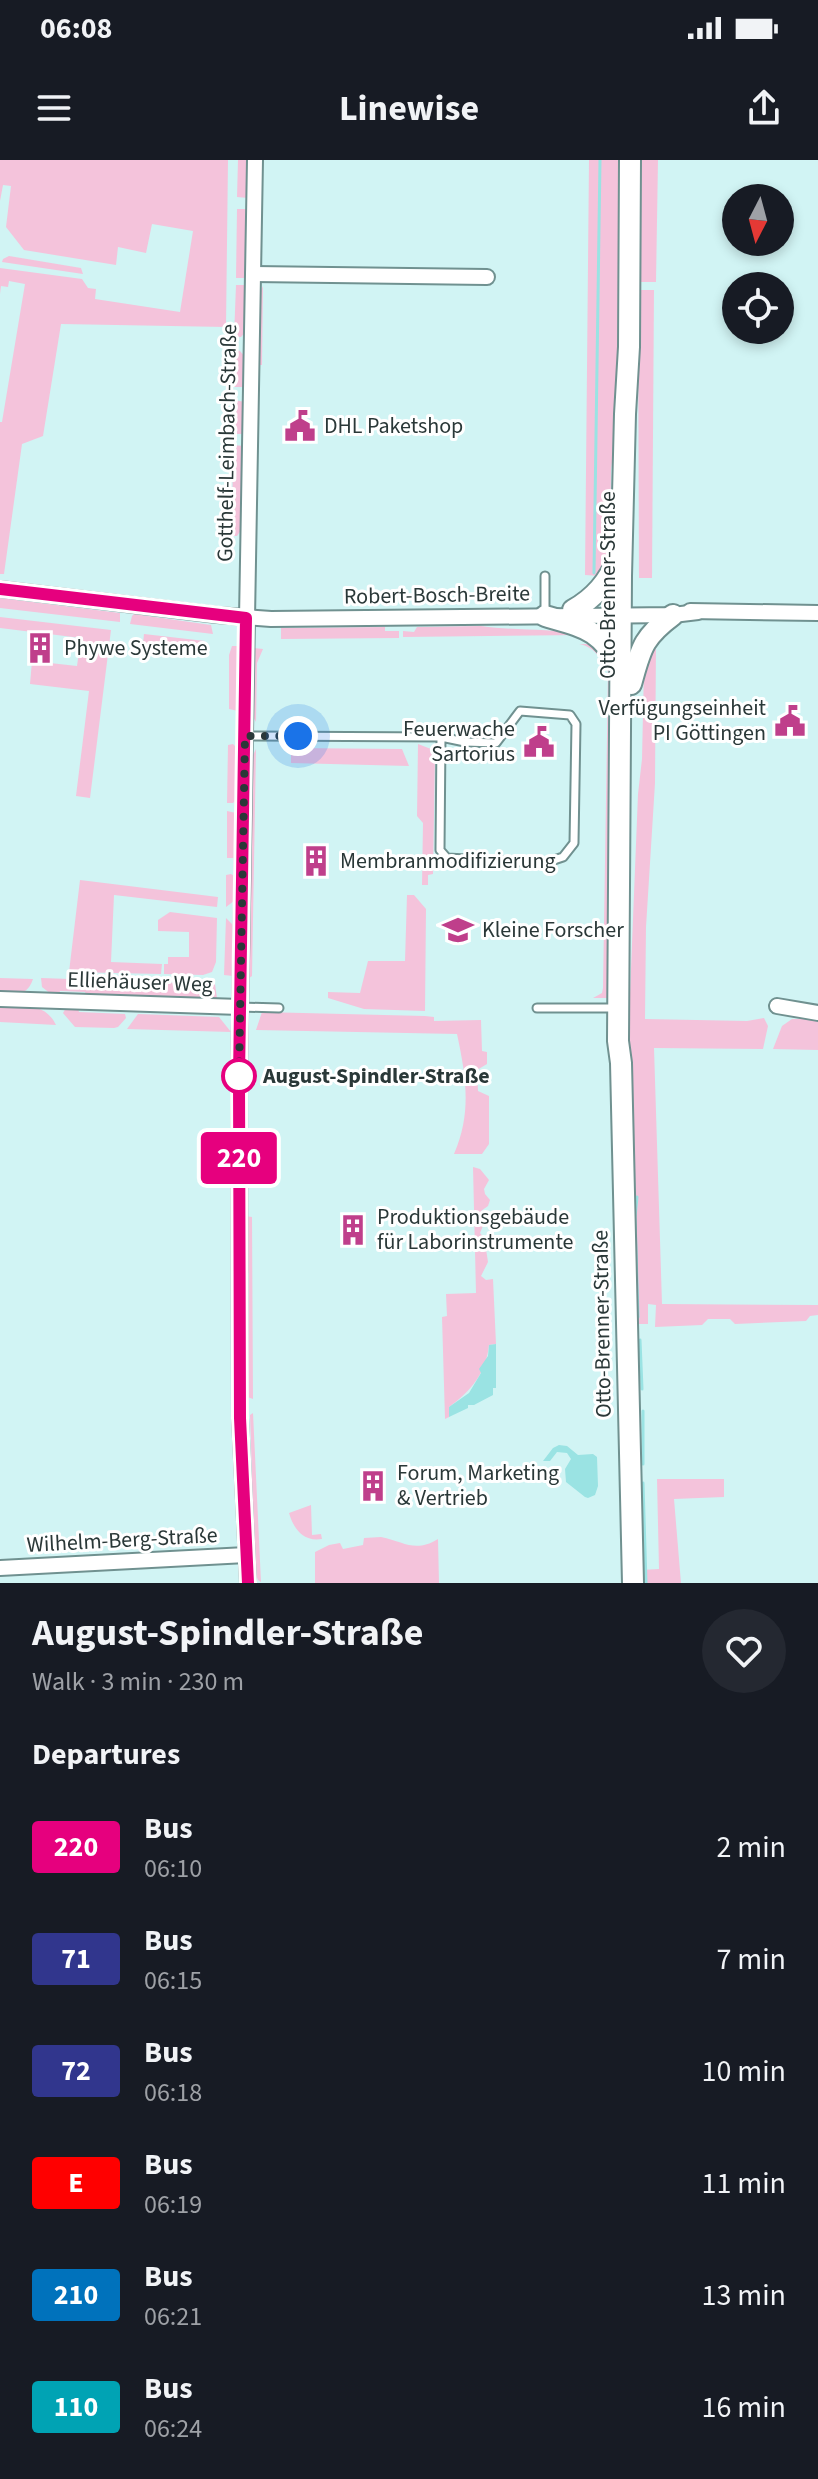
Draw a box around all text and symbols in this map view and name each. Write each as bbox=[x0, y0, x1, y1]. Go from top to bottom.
text: 06:08 bbox=[40, 7, 112, 50]
text: Linewise bbox=[339, 83, 479, 134]
icon: menu bbox=[32, 86, 76, 130]
icon: share bbox=[742, 86, 786, 130]
north arrow bbox=[722, 184, 794, 256]
map controls bbox=[722, 184, 794, 344]
button: locate bbox=[722, 272, 794, 344]
street label: Gotthelf-Leimbach-Straße bbox=[209, 324, 245, 562]
public building icon: DHL Paketshop bbox=[283, 409, 317, 443]
place label: DHL Paketshop bbox=[324, 410, 463, 442]
street label: Otto-Brenner-Straße bbox=[592, 491, 624, 679]
street label: Robert-Bosch-Breite bbox=[344, 577, 530, 613]
building icon: Phywe Systeme bbox=[23, 631, 57, 665]
place label: Phywe Systeme bbox=[64, 632, 208, 664]
place label: Verfügungseinheit PI Göttingen bbox=[599, 692, 767, 749]
public building icon: Verfügungseinheit PI Göttingen bbox=[773, 704, 807, 738]
place label: Feuerwache Sartorius bbox=[403, 713, 515, 770]
your location bbox=[278, 716, 318, 756]
public building icon: Feuerwache Sartorius bbox=[522, 725, 556, 759]
building icon: Membranmodifizierung bbox=[299, 844, 333, 878]
place label: Membranmodifizierung bbox=[340, 845, 556, 877]
school or university icon: Kleine Forscher bbox=[441, 913, 475, 947]
place label: Kleine Forscher bbox=[482, 914, 624, 946]
street label: Elliehäuser Weg bbox=[67, 963, 213, 1001]
marker: August-Spindler-Straße bbox=[222, 1059, 256, 1093]
place label: August-Spindler-Straße bbox=[262, 1060, 490, 1092]
line badge: 220 bbox=[193, 1132, 285, 1184]
text: 220 bbox=[217, 1138, 261, 1178]
place label: Produktionsgebäude für Laborinstrumente bbox=[377, 1201, 574, 1258]
building icon: Produktionsgebäude für Laborinstrumente bbox=[336, 1213, 370, 1247]
street label: Otto-Brenner-Straße bbox=[584, 1230, 620, 1418]
place label: Forum, Marketing & Vertrieb bbox=[397, 1457, 559, 1514]
building icon: Forum, Marketing & Vertrieb bbox=[356, 1469, 390, 1503]
street label: Wilhelm-Berg-Straße bbox=[26, 1519, 218, 1561]
text: August-Spindler-Straße bbox=[32, 1606, 424, 1660]
button: heart bbox=[702, 1609, 786, 1693]
text: Walk · 3 min · 230 m bbox=[32, 1663, 244, 1700]
text: Departures bbox=[32, 1733, 180, 1776]
text: Bus bbox=[144, 1807, 192, 1850]
text: 2 min bbox=[716, 1826, 786, 1869]
text: 220 bbox=[54, 1827, 98, 1867]
text: 06:10 bbox=[144, 1850, 202, 1887]
text: Bus bbox=[144, 1919, 192, 1962]
text: 7 min bbox=[716, 1938, 786, 1981]
text: 71 bbox=[61, 1939, 91, 1979]
text: 06:15 bbox=[144, 1962, 202, 1999]
text: Bus bbox=[144, 2031, 192, 2074]
text: 10 min bbox=[702, 2050, 786, 2093]
text: 72 bbox=[61, 2051, 91, 2091]
text: 06:18 bbox=[144, 2074, 202, 2111]
text: Bus bbox=[144, 2143, 192, 2186]
text: 11 min bbox=[702, 2162, 786, 2205]
text: E bbox=[68, 2163, 84, 2203]
text: 06:19 bbox=[144, 2186, 202, 2223]
text: Bus bbox=[144, 2255, 192, 2298]
text: 13 min bbox=[702, 2274, 786, 2317]
text: 210 bbox=[54, 2275, 98, 2315]
text: 06:21 bbox=[144, 2298, 202, 2335]
text: Bus bbox=[144, 2367, 192, 2410]
text: 16 min bbox=[702, 2386, 786, 2429]
text: 110 bbox=[54, 2387, 98, 2427]
text: 06:24 bbox=[144, 2410, 202, 2447]

